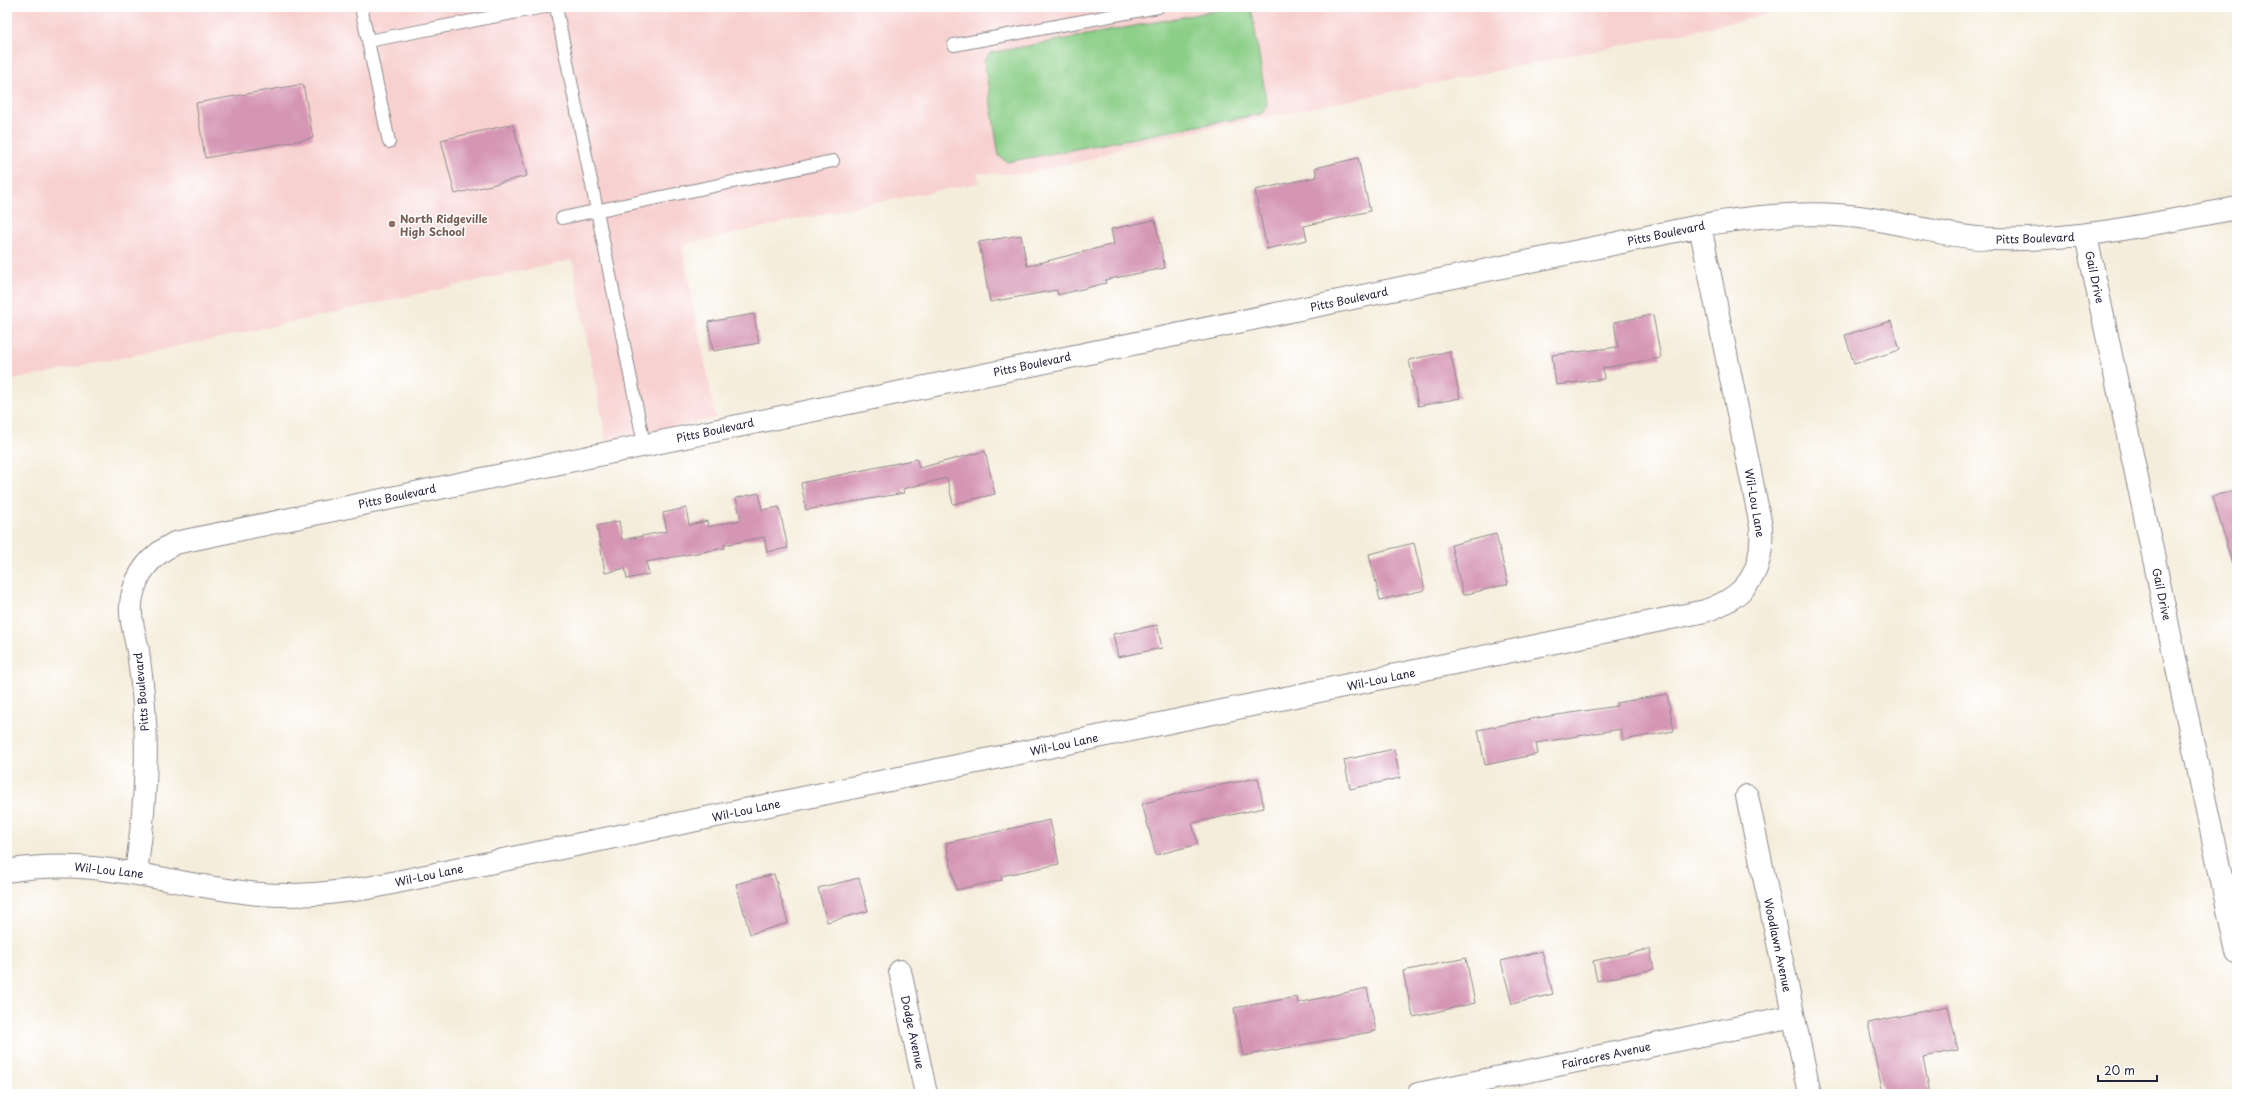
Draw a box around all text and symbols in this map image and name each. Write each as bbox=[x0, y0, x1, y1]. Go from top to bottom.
place label: North Ridgeville High School bbox=[400, 210, 487, 240]
street label: Pitts Boulevard bbox=[1626, 216, 1707, 250]
marker: North Ridgeville High School bbox=[387, 219, 397, 229]
street label: Pitts Boulevard bbox=[1995, 228, 2075, 248]
street label: Gail Drive bbox=[2081, 249, 2109, 305]
street label: Pitts Boulevard bbox=[1309, 282, 1390, 316]
street label: Pitts Boulevard bbox=[992, 347, 1073, 381]
street label: Pitts Boulevard bbox=[675, 413, 756, 447]
street label: Wil-Lou Lane bbox=[1741, 467, 1769, 539]
street label: Pitts Boulevard bbox=[357, 479, 438, 513]
street label: Gail Drive bbox=[2148, 566, 2176, 622]
street label: Pitts Boulevard bbox=[129, 652, 153, 732]
street label: Wil-Lou Lane bbox=[1345, 663, 1417, 695]
street label: Wil-Lou Lane bbox=[1028, 728, 1100, 760]
street label: Wil-Lou Lane bbox=[710, 794, 782, 826]
street label: Wil-Lou Lane bbox=[74, 858, 144, 882]
street label: Wil-Lou Lane bbox=[393, 859, 465, 891]
street label: Woodlawn Avenue bbox=[1760, 897, 1796, 993]
street label: Dodge Avenue bbox=[897, 994, 929, 1070]
street label: Fairacres Avenue bbox=[1560, 1037, 1652, 1073]
scale bar bbox=[2098, 1057, 2157, 1083]
text: 20 m bbox=[2104, 1061, 2135, 1079]

